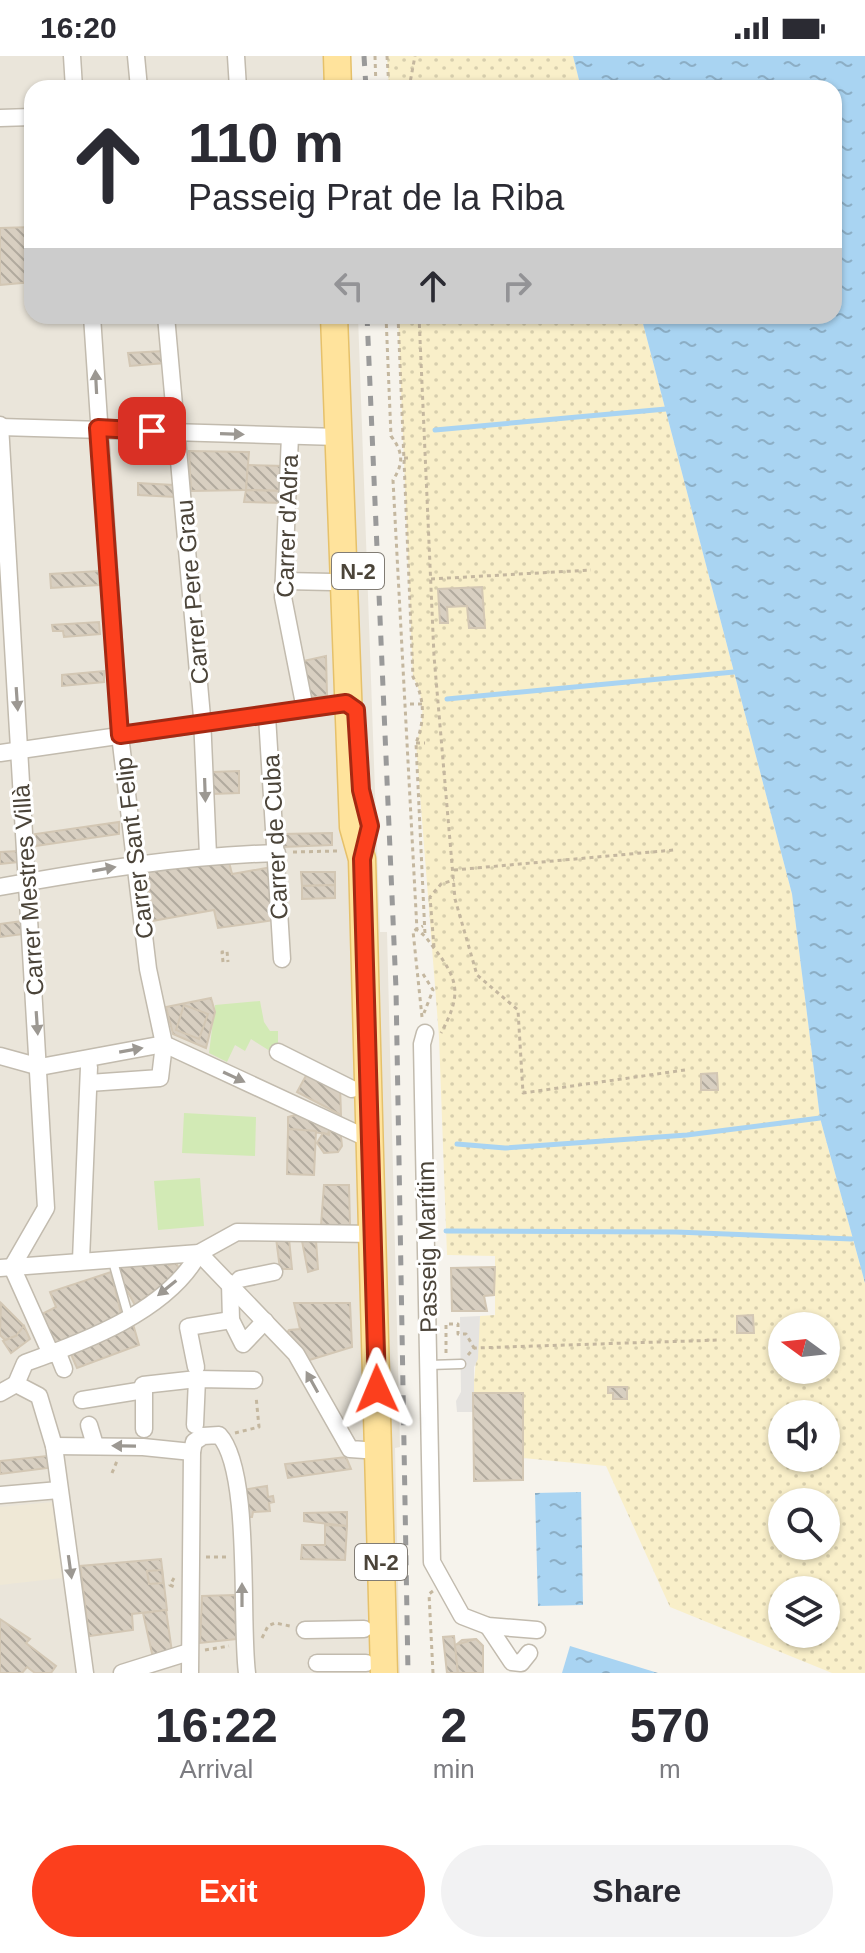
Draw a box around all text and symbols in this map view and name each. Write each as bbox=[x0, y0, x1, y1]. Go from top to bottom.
text: 16:20 bbox=[40, 11, 117, 44]
text: 110 m bbox=[188, 111, 344, 174]
icon: ahead bbox=[56, 112, 160, 216]
text: Passeig Prat de la Riba bbox=[188, 177, 564, 218]
icon: left bbox=[327, 264, 371, 308]
icon: ahead bbox=[411, 264, 455, 308]
icon: right bbox=[495, 264, 539, 308]
one-way arrow bbox=[89, 369, 102, 394]
pin bbox=[118, 397, 186, 465]
icon: arrive bbox=[130, 409, 174, 453]
one-way arrow bbox=[220, 428, 245, 441]
street label: Carrer d'Adra bbox=[271, 453, 303, 598]
street label: Carrer Pere Grau bbox=[170, 498, 214, 686]
road number: N-2 bbox=[332, 553, 384, 589]
one-way arrow bbox=[10, 687, 23, 712]
street label: Carrer de Cuba bbox=[257, 753, 293, 920]
street label: Carrer Sant Felip bbox=[109, 756, 159, 940]
one-way arrow bbox=[199, 778, 212, 803]
street label: Carrer Mestres Villà bbox=[7, 783, 49, 996]
one-way arrow bbox=[91, 862, 116, 874]
one-way arrow bbox=[31, 1011, 44, 1036]
one-way arrow bbox=[119, 1043, 144, 1055]
one-way arrow bbox=[223, 1070, 246, 1084]
street label: Passeig Marítim bbox=[412, 1161, 442, 1333]
one-way arrow bbox=[158, 1279, 178, 1296]
north arrow bbox=[768, 1312, 840, 1384]
map controls bbox=[768, 1312, 840, 1648]
position arrow bbox=[335, 1347, 419, 1431]
one-way arrow bbox=[305, 1370, 319, 1393]
button: sound bbox=[768, 1400, 840, 1472]
one-way arrow bbox=[111, 1440, 136, 1453]
button: search bbox=[768, 1488, 840, 1560]
road number: N-2 bbox=[355, 1544, 407, 1580]
one-way arrow bbox=[64, 1555, 77, 1580]
button: layers bbox=[768, 1576, 840, 1648]
one-way arrow bbox=[236, 1582, 248, 1607]
text: 16:22 bbox=[155, 1699, 278, 1752]
text: 2 bbox=[440, 1699, 467, 1752]
text: 570 bbox=[630, 1699, 710, 1752]
text: Arrival bbox=[180, 1754, 253, 1784]
text: min bbox=[433, 1754, 475, 1784]
text: m bbox=[659, 1754, 681, 1784]
button: Exit bbox=[32, 1845, 425, 1937]
button: Share bbox=[441, 1845, 833, 1937]

